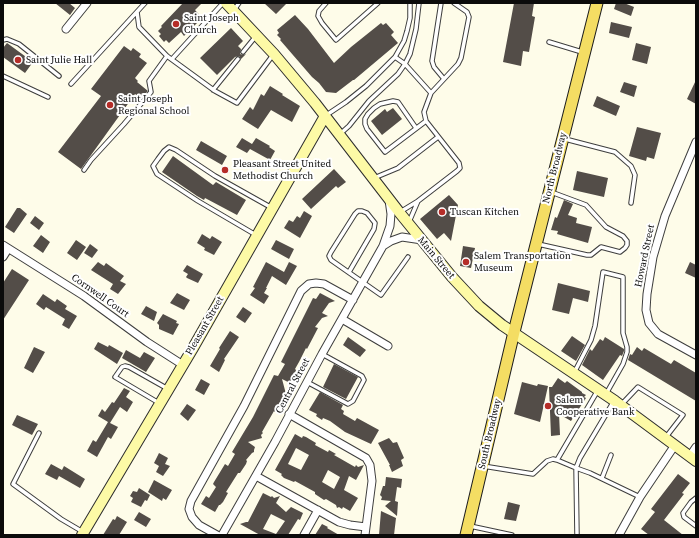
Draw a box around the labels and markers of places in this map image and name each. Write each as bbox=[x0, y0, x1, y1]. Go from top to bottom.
place label: Saint Joseph Church bbox=[184, 12, 239, 36]
marker: Saint Joseph Church bbox=[171, 19, 181, 29]
place label: Saint Julie Hall bbox=[26, 54, 92, 66]
marker: Saint Julie Hall bbox=[13, 55, 23, 65]
place label: Saint Joseph Regional School bbox=[118, 93, 189, 116]
marker: Saint Joseph Regional School bbox=[105, 100, 115, 110]
place label: Pleasant Street United Methodist Church bbox=[233, 158, 331, 182]
marker: Pleasant Street United Methodist Church bbox=[220, 165, 230, 175]
place label: Tuscan Kitchen bbox=[450, 206, 519, 218]
marker: Tuscan Kitchen bbox=[437, 207, 447, 217]
place label: Salem Transportation Museum bbox=[474, 250, 571, 274]
marker: Salem Transportation Museum bbox=[461, 257, 471, 267]
place label: Salem Cooperative Bank bbox=[556, 394, 635, 418]
marker: Salem Cooperative Bank bbox=[543, 401, 553, 411]

